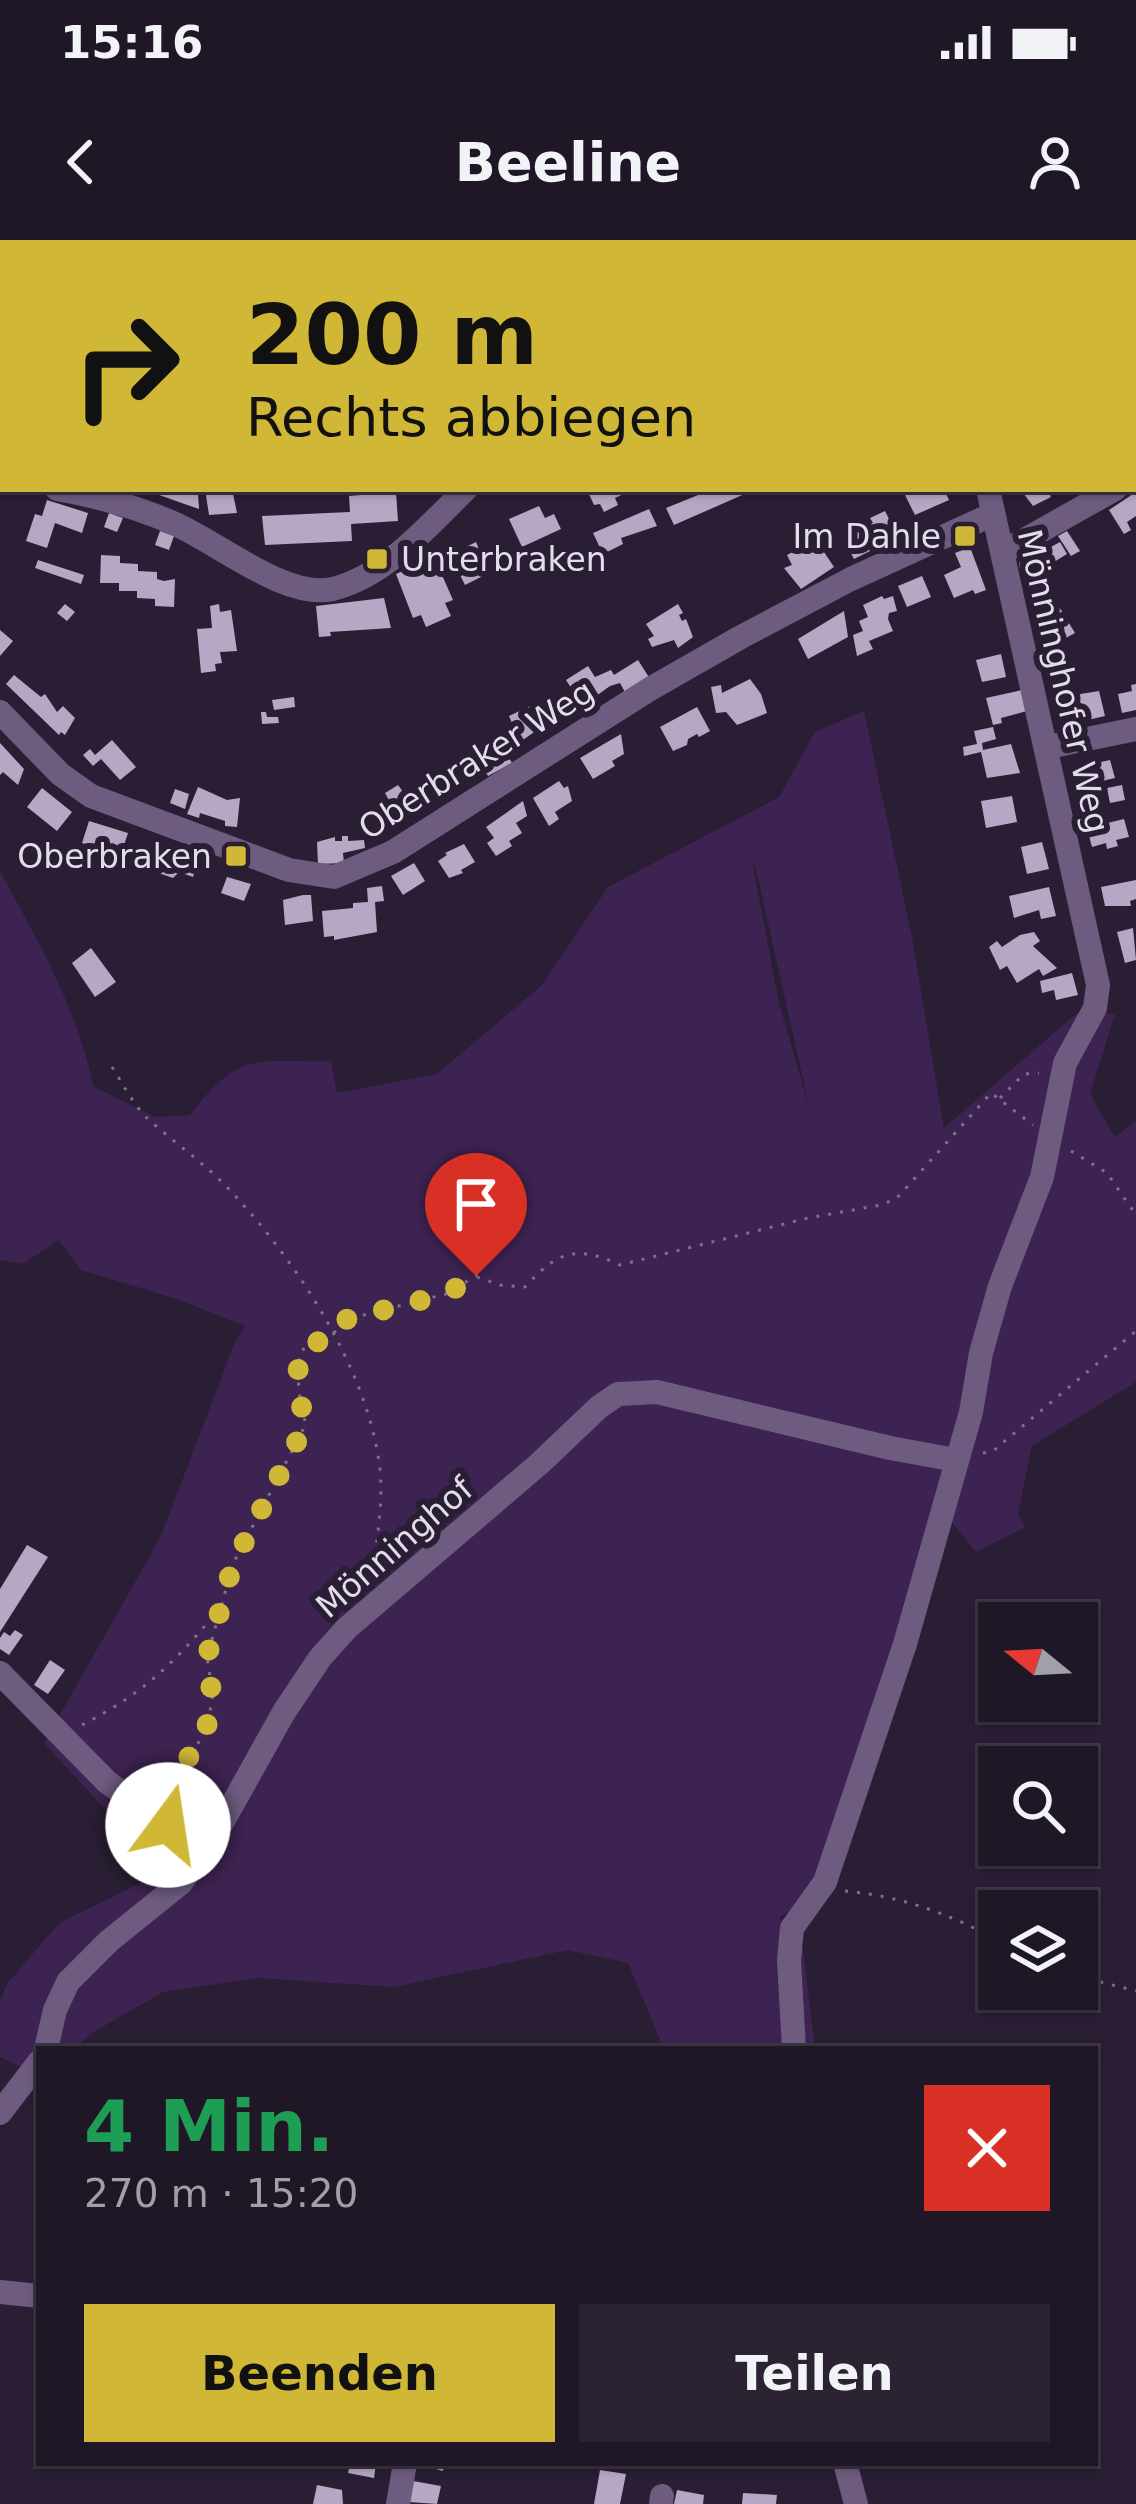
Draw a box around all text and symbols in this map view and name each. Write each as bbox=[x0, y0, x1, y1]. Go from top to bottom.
text: 15:16 bbox=[60, 16, 203, 69]
icon: back bbox=[48, 129, 114, 195]
icon: person bbox=[1022, 129, 1088, 195]
text: Beeline bbox=[455, 131, 681, 194]
text: 200 m bbox=[246, 286, 538, 384]
icon: right bbox=[48, 288, 204, 444]
text: Rechts abbiegen bbox=[246, 386, 696, 449]
place label: Im Dahle bbox=[793, 517, 941, 556]
marker: Im Dahle bbox=[952, 523, 978, 549]
street label: Mönninghofer Weg bbox=[1010, 525, 1117, 837]
place label: Unterbraken bbox=[401, 540, 607, 579]
marker: Unterbraken bbox=[364, 546, 390, 572]
street label: Oberbraker Weg bbox=[352, 671, 601, 847]
place label: Oberbraken bbox=[17, 837, 212, 876]
marker: Oberbraken bbox=[223, 843, 249, 869]
pin bbox=[425, 1153, 527, 1276]
icon: arrive bbox=[443, 1171, 509, 1237]
street label: Mönninghof bbox=[308, 1468, 481, 1626]
north arrow bbox=[978, 1602, 1098, 1722]
map controls bbox=[978, 1602, 1098, 2010]
button: search bbox=[978, 1746, 1098, 1866]
position arrow bbox=[105, 1762, 231, 1888]
button: layers bbox=[978, 1890, 1098, 2010]
text: 4 Min. bbox=[84, 2084, 334, 2168]
button: close bbox=[924, 2085, 1050, 2211]
text: 270 m · 15:20 bbox=[84, 2171, 358, 2216]
button: Beenden bbox=[84, 2304, 555, 2442]
button: Teilen bbox=[579, 2304, 1050, 2442]

